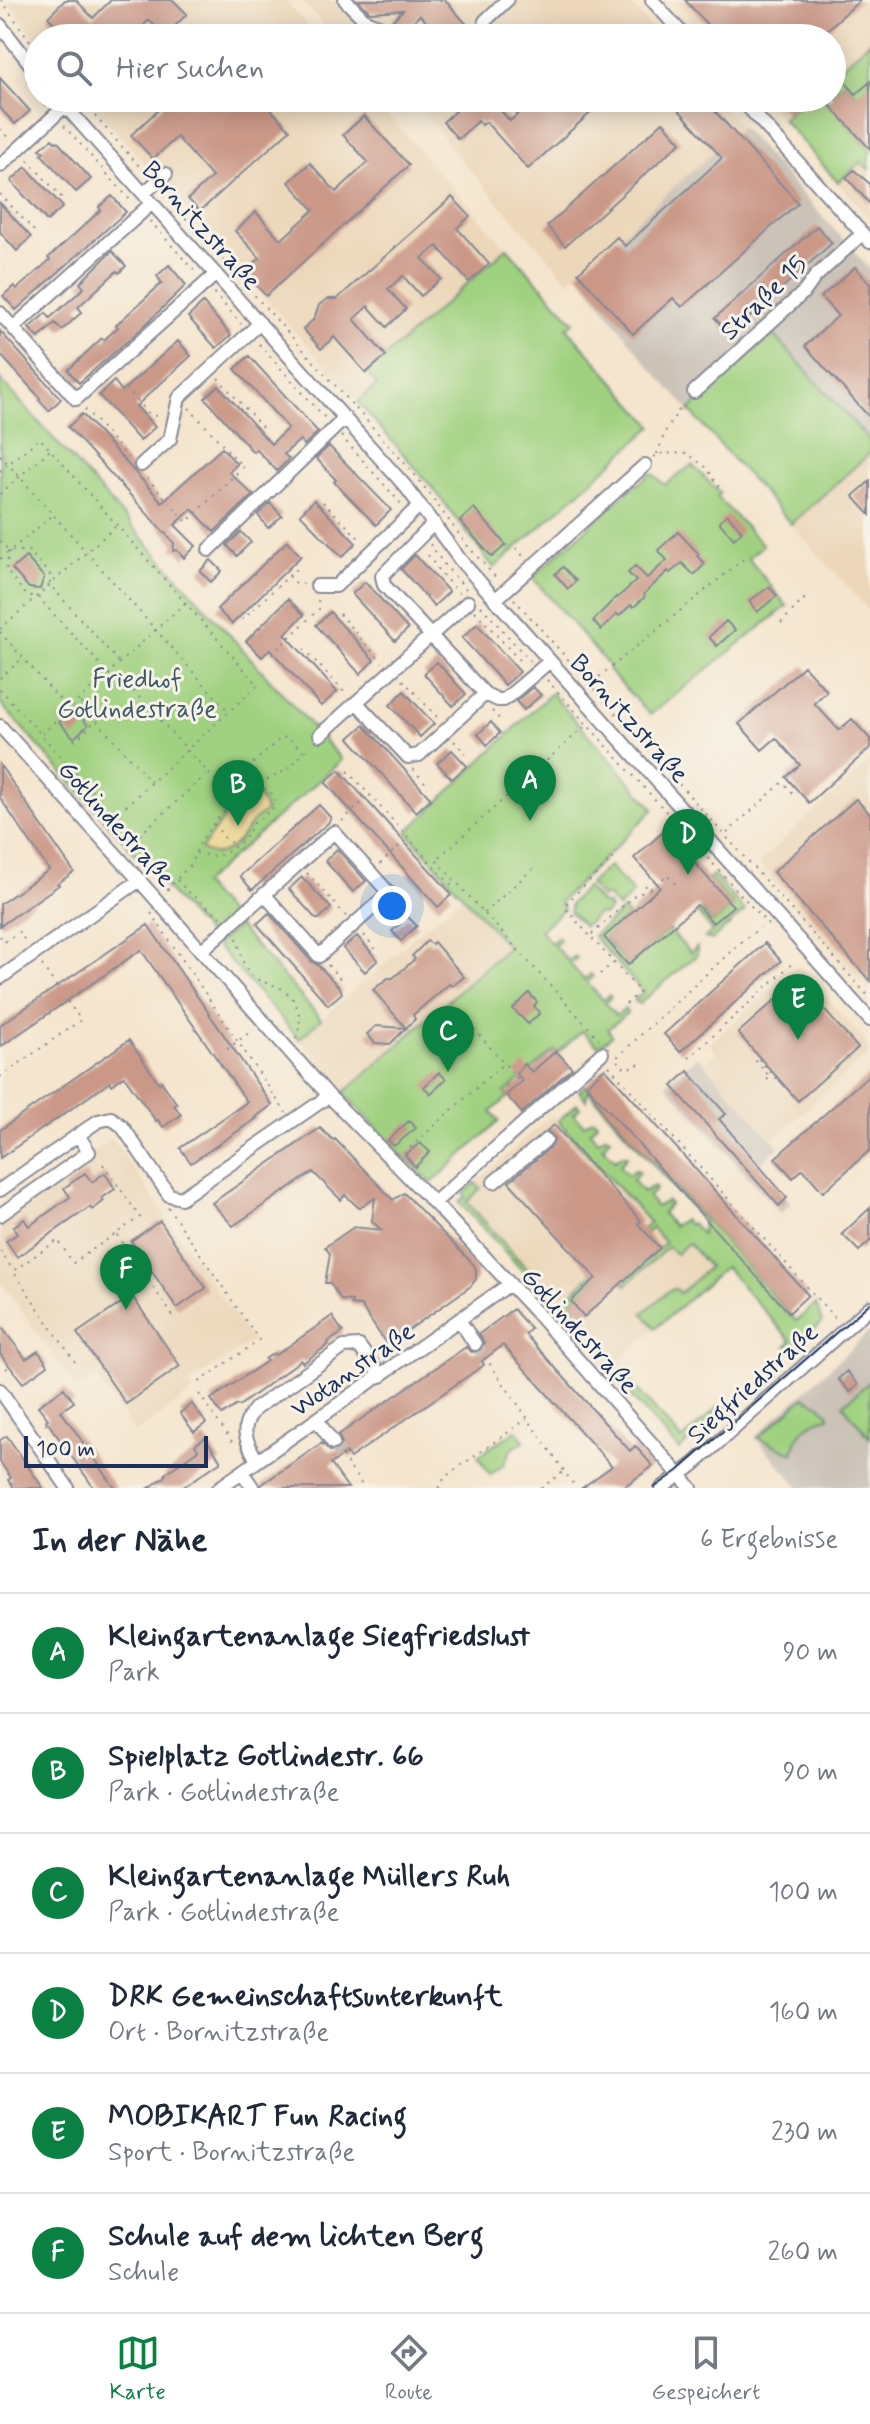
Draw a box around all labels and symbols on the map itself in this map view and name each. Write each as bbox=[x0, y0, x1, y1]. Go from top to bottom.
street label: Bornitzstraße bbox=[133, 155, 268, 298]
street label: Straße 15 bbox=[713, 248, 815, 349]
street label: Bornitzstraße bbox=[561, 648, 696, 791]
park label: Friedhof Gotlindestraße bbox=[57, 663, 217, 727]
street label: Gotlindestraße bbox=[49, 754, 182, 895]
pin: A bbox=[504, 755, 556, 821]
pin: B bbox=[212, 760, 264, 826]
pin: D bbox=[662, 809, 714, 875]
your location bbox=[372, 886, 412, 926]
pin: E bbox=[772, 974, 824, 1040]
pin: C bbox=[422, 1006, 474, 1072]
pin: F bbox=[100, 1244, 152, 1310]
street label: Gotlindestraße bbox=[512, 1261, 645, 1402]
street label: Wotanstraße bbox=[284, 1315, 422, 1426]
street label: Siegfriedstraße bbox=[680, 1316, 828, 1455]
scale bar bbox=[24, 1432, 208, 1468]

